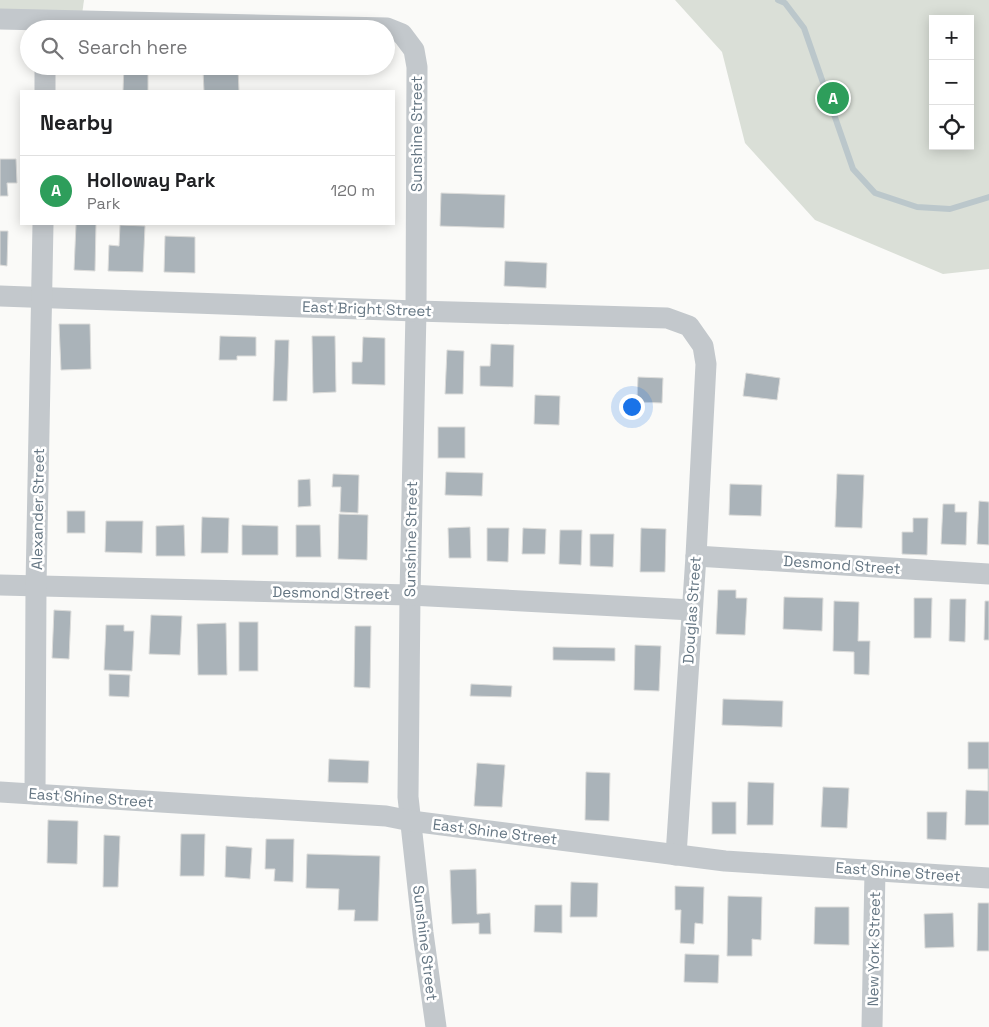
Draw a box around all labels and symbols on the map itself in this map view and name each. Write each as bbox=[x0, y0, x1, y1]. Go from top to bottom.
street label: Sunshine Street bbox=[407, 76, 426, 192]
pin: A bbox=[817, 79, 849, 117]
street label: East Bright Street bbox=[302, 297, 432, 320]
your location bbox=[619, 394, 645, 420]
street label: Alexander Street bbox=[27, 448, 48, 570]
street label: Sunshine Street bbox=[400, 481, 421, 597]
street label: Desmond Street bbox=[783, 551, 901, 578]
street label: Douglas Street bbox=[678, 555, 705, 664]
street label: Desmond Street bbox=[272, 582, 390, 603]
street label: East Shine Street bbox=[28, 784, 154, 811]
street label: East Shine Street bbox=[432, 814, 559, 849]
street label: East Shine Street bbox=[835, 858, 961, 885]
street label: Sunshine Street bbox=[409, 884, 442, 1002]
street label: New York Street bbox=[863, 891, 884, 1007]

